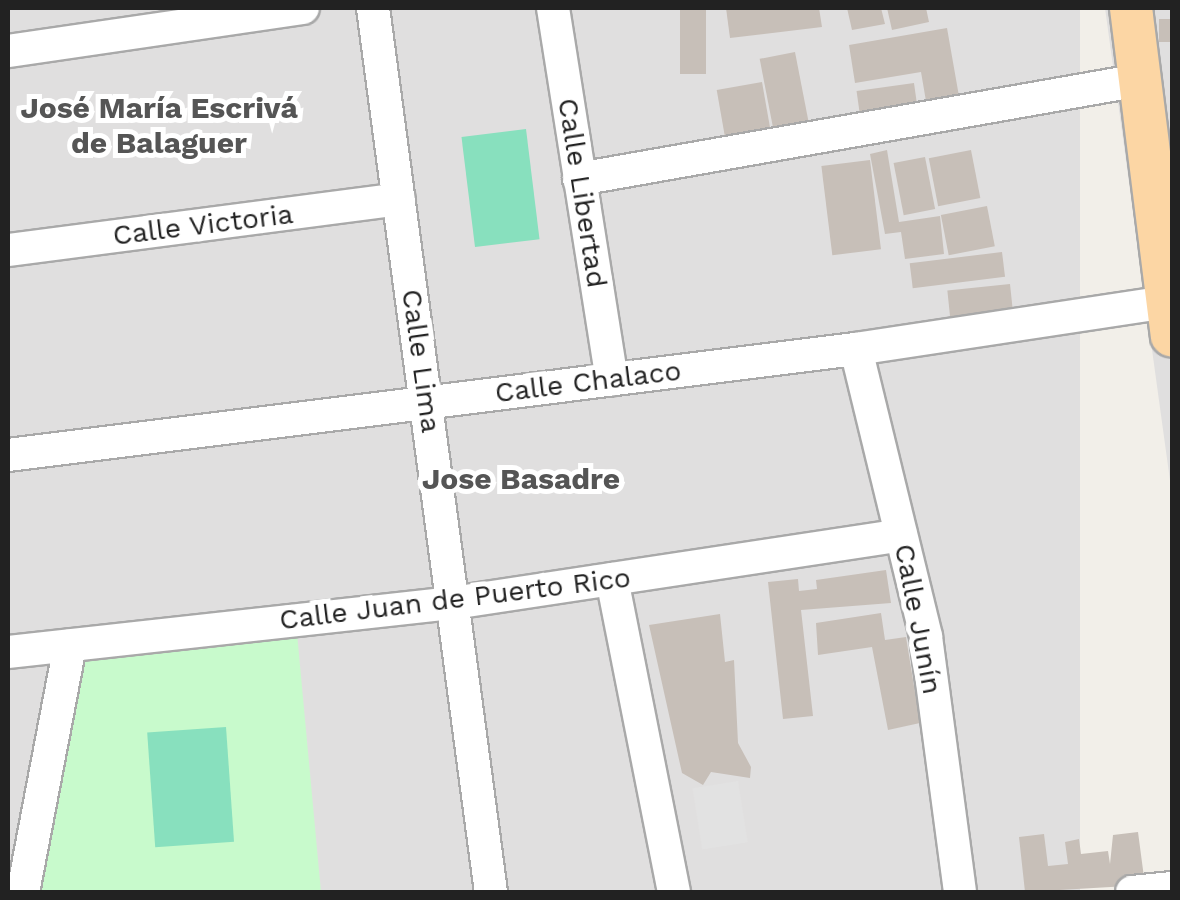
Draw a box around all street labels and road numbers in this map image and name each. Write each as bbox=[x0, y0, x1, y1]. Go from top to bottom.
street label: Calle Libertad bbox=[550, 96, 614, 290]
street label: Calle Victoria bbox=[110, 197, 296, 253]
street label: Calle Lima bbox=[394, 287, 448, 435]
street label: Calle Chalaco bbox=[493, 354, 683, 410]
street label: Calle Junín bbox=[887, 541, 949, 697]
street label: Calle Juan de Puerto Rico bbox=[277, 561, 633, 637]

